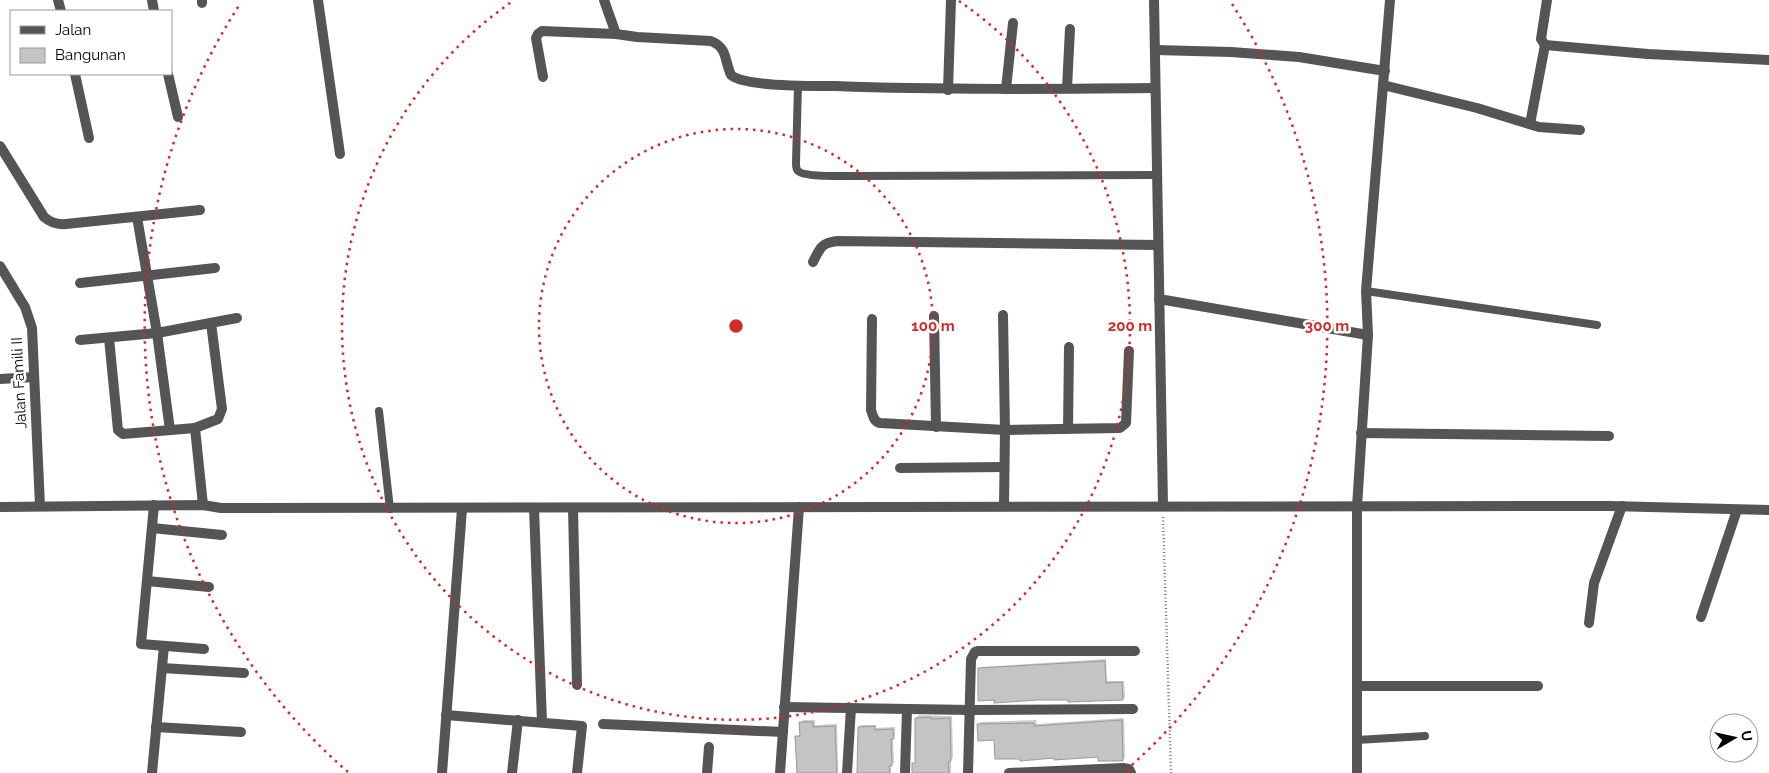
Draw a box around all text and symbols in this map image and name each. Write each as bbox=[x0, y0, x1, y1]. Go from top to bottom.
legend bbox=[10, 10, 172, 75]
text: Jalan bbox=[55, 21, 91, 39]
text: Bangunan bbox=[55, 46, 126, 64]
centre of rings bbox=[727, 317, 745, 335]
text: 100 m bbox=[911, 317, 955, 335]
text: 200 m bbox=[1108, 317, 1152, 335]
text: 300 m bbox=[1305, 317, 1349, 335]
street label: Jalan Famili II bbox=[8, 337, 30, 429]
north arrow bbox=[1709, 713, 1759, 763]
text: U bbox=[1738, 730, 1756, 742]

